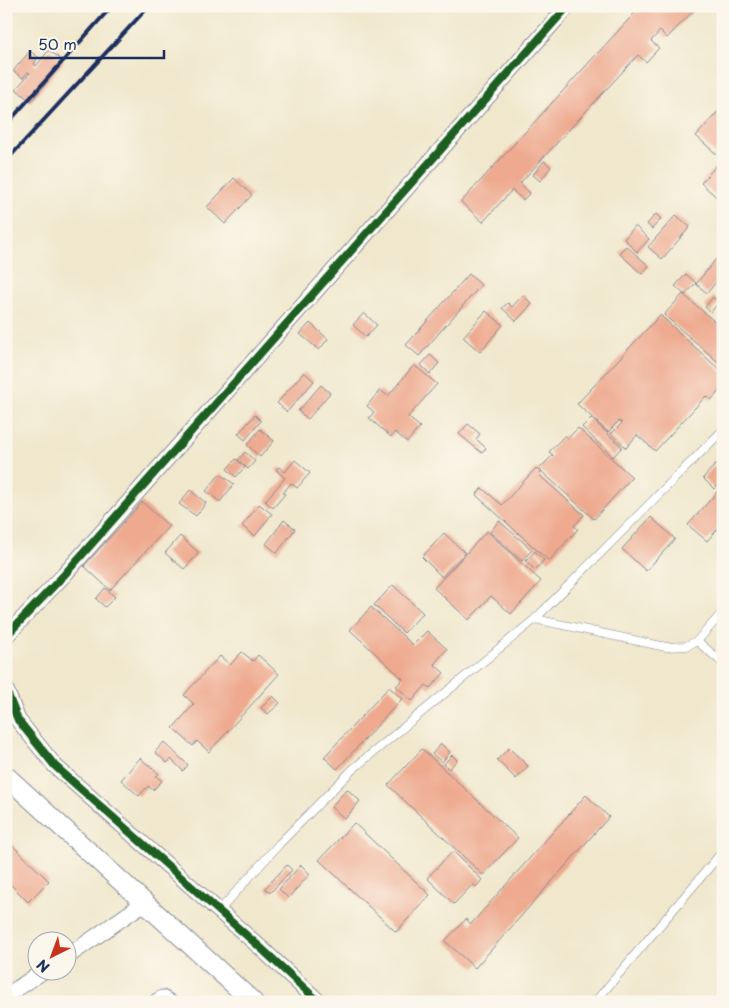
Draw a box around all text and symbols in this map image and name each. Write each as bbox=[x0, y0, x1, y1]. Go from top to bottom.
scale bar bbox=[30, 28, 164, 60]
text: 50 m bbox=[38, 32, 77, 55]
north arrow bbox=[28, 930, 78, 980]
text: N bbox=[32, 955, 54, 978]

